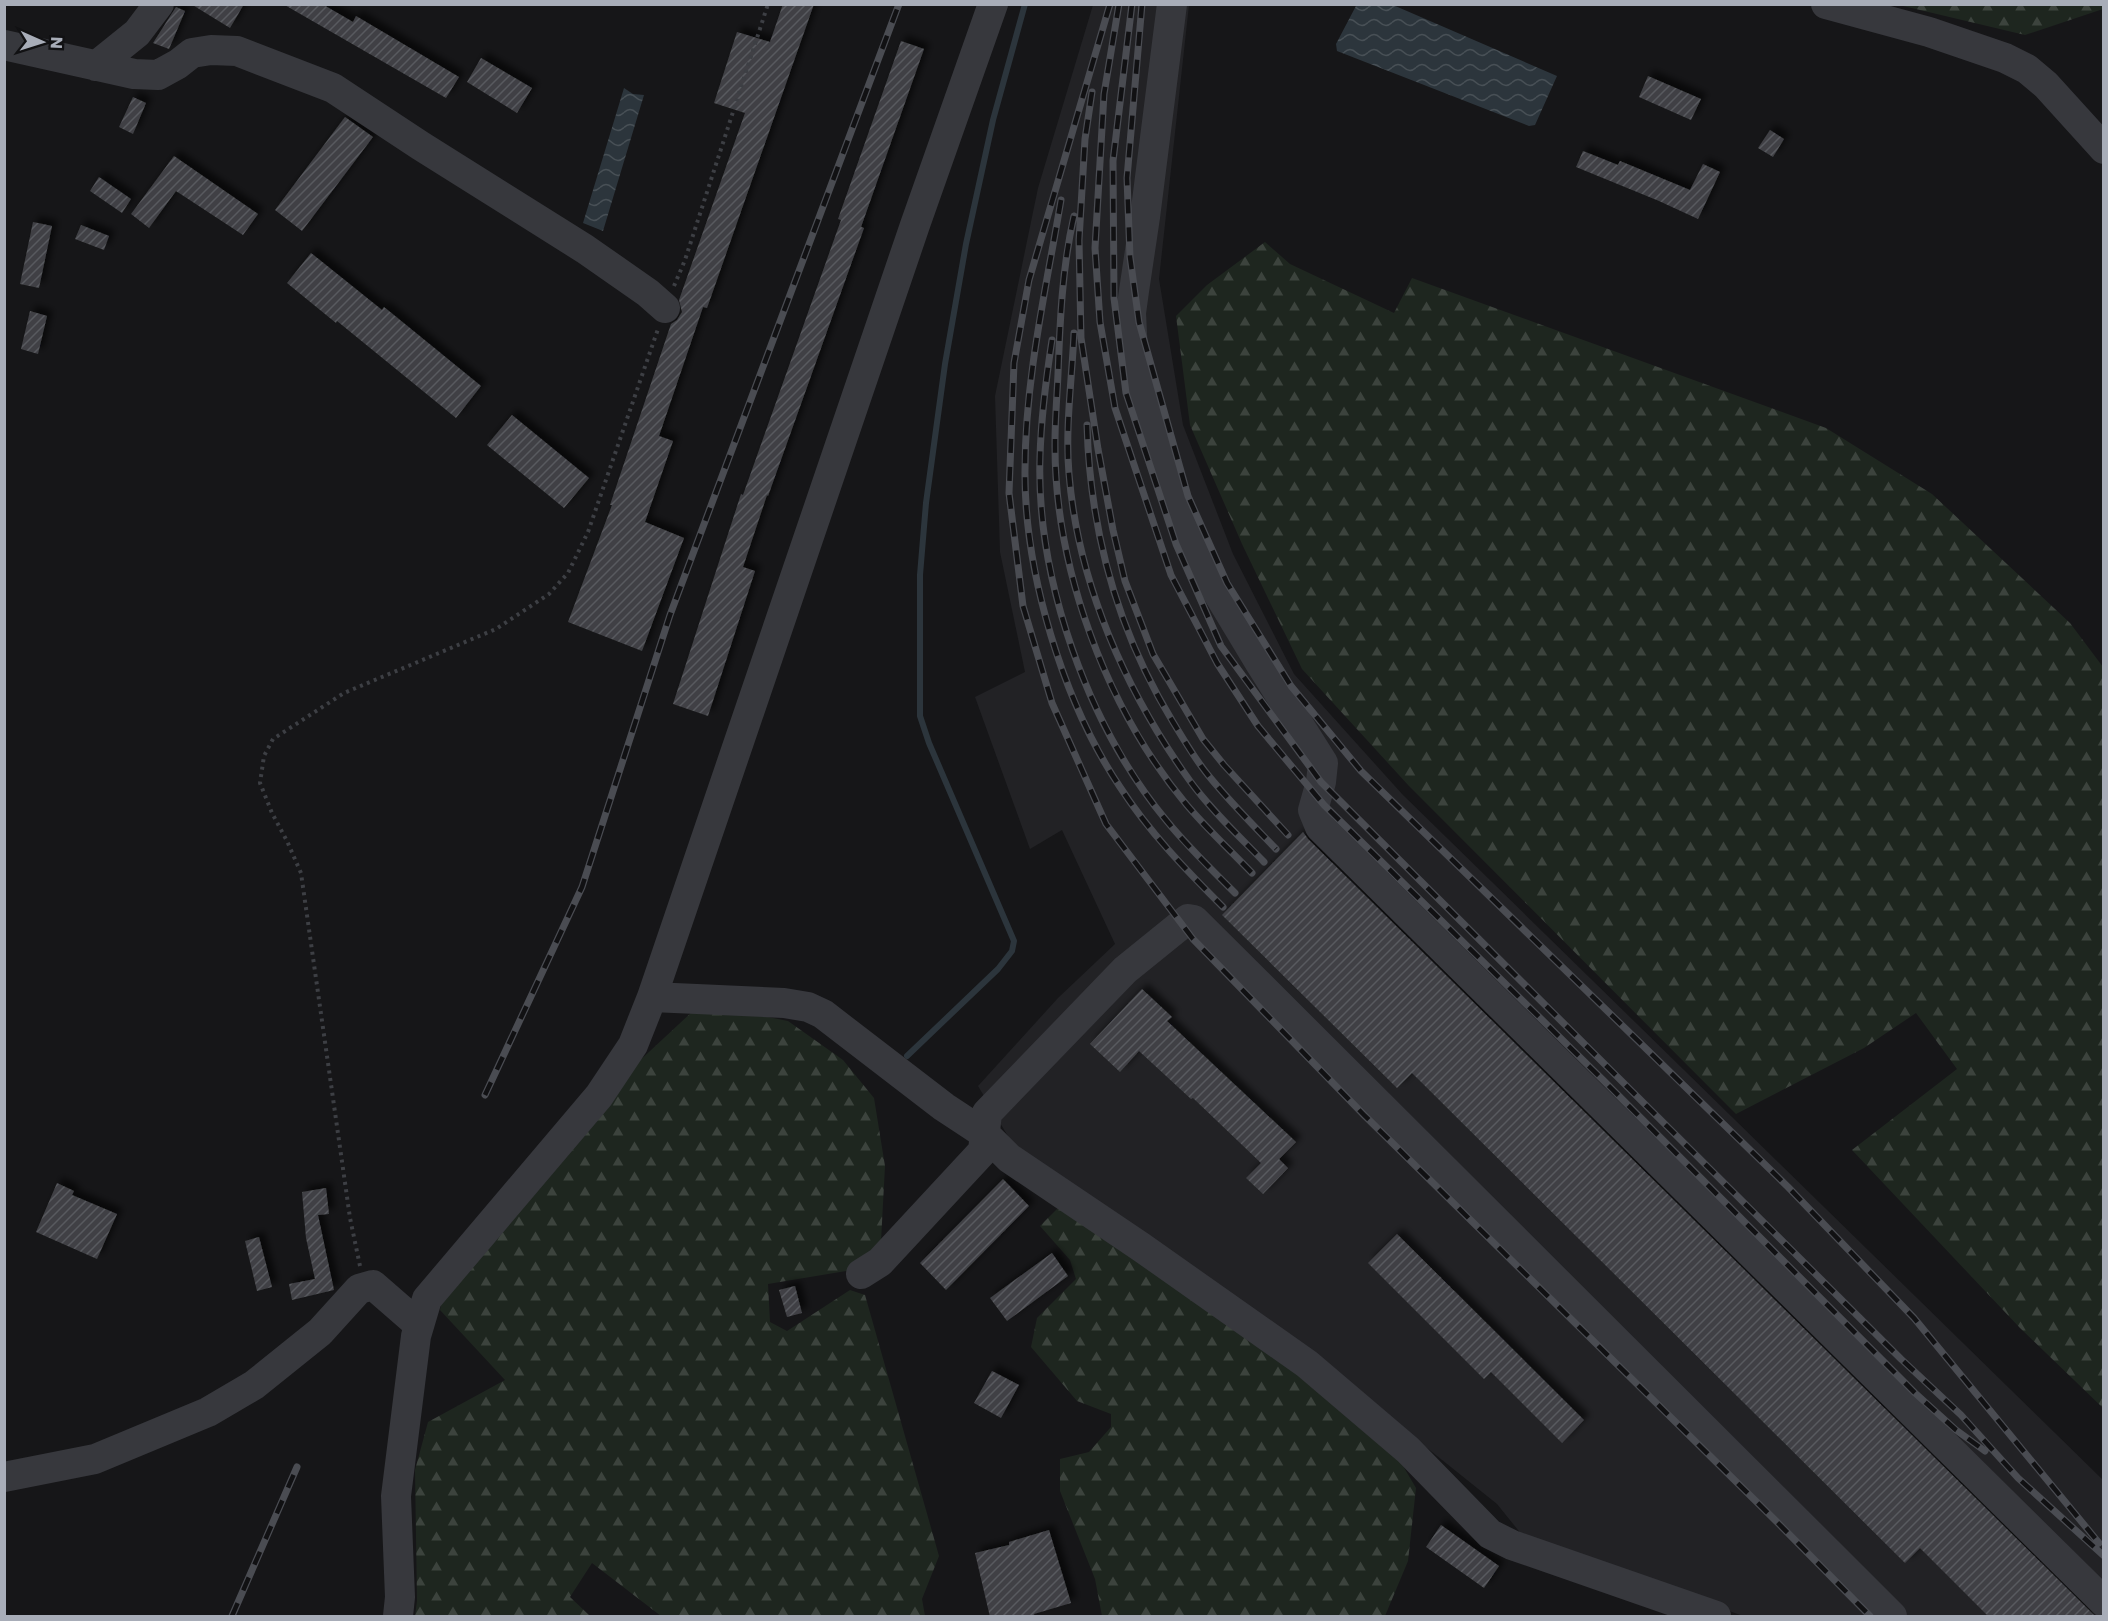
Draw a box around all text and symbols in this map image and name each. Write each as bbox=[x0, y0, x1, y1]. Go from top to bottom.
north arrow bbox=[12, 12, 72, 72]
text: N bbox=[45, 36, 68, 49]

